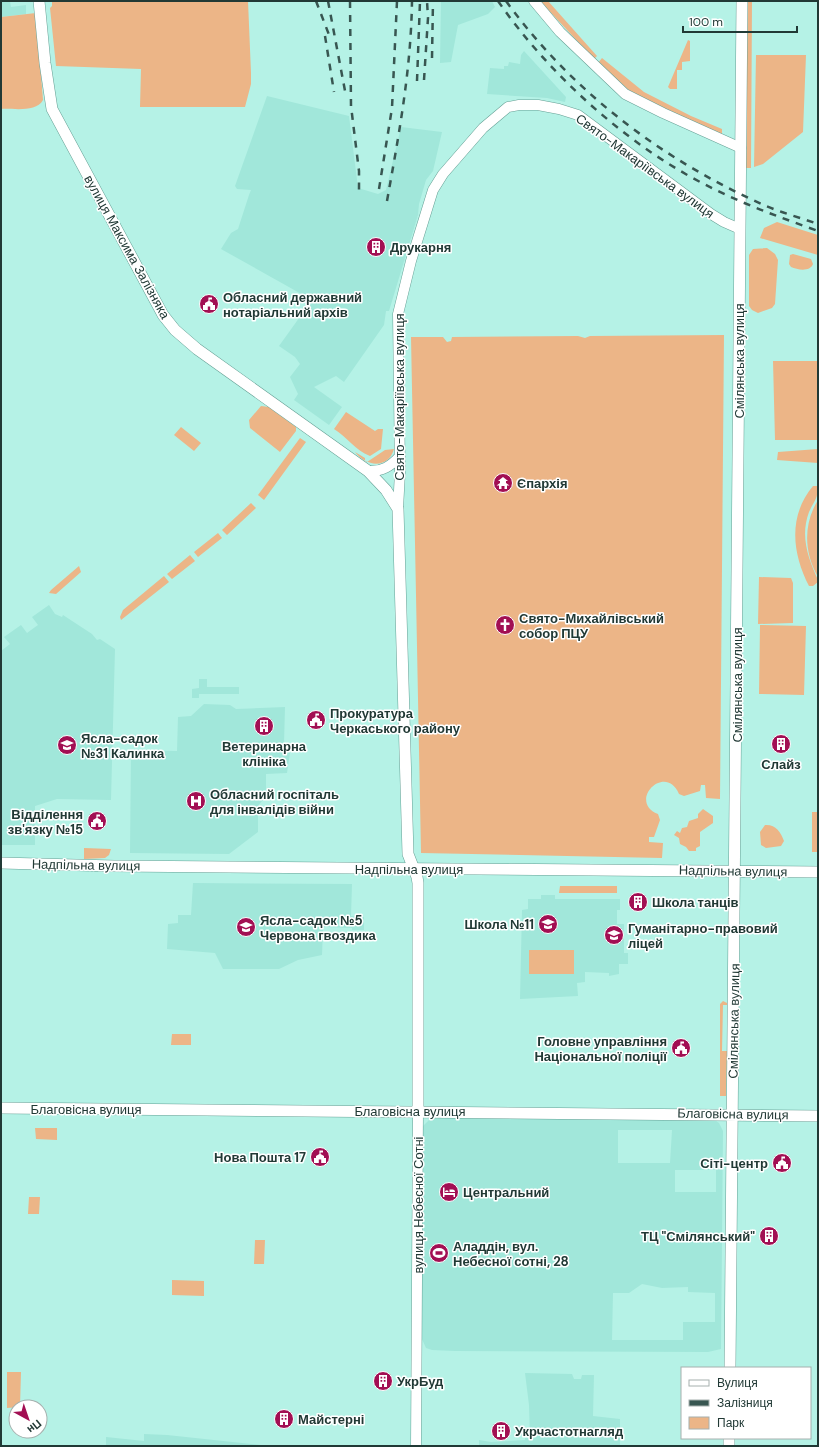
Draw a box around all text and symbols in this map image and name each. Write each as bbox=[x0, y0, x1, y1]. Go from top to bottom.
scale bar bbox=[683, 8, 797, 34]
text: 100 m bbox=[689, 14, 723, 30]
street label: Свято-Макаріївська вулиця bbox=[572, 110, 718, 222]
street label: вулиця Максима Залізняка bbox=[80, 172, 174, 323]
building icon: Друкарня bbox=[365, 236, 387, 258]
place label: Друкарня bbox=[390, 239, 451, 256]
place label: Обласний державний нотаріальний архів bbox=[223, 289, 362, 321]
public building icon: Обласний державний нотаріальний архів bbox=[198, 293, 220, 315]
street label: Смілянська вулиця bbox=[731, 303, 748, 419]
street label: Свято-Макаріївська вулиця bbox=[391, 313, 408, 481]
temple icon: Єпархія bbox=[492, 472, 514, 494]
place label: Єпархія bbox=[517, 475, 568, 492]
place label: Свято-Михайлівський собор ПЦУ bbox=[519, 610, 664, 642]
church icon: Свято-Михайлівський собор ПЦУ bbox=[494, 614, 516, 636]
street label: Смілянська вулиця bbox=[729, 627, 746, 743]
place label: Прокуратура Черкаського району bbox=[330, 705, 461, 737]
public building icon: Прокуратура Черкаського району bbox=[305, 709, 327, 731]
building icon: Ветеринарна клініка bbox=[253, 715, 275, 737]
place label: Ясла-садок №31 Калинка bbox=[81, 730, 165, 762]
building icon: Слайз bbox=[770, 733, 792, 755]
school or university icon: Ясла-садок №31 Калинка bbox=[56, 734, 78, 756]
place label: Ветеринарна клініка bbox=[222, 738, 307, 770]
place label: Слайз bbox=[761, 756, 801, 773]
place label: Обласний госпіталь для інвалідів війни bbox=[210, 786, 339, 818]
hospital icon: Обласний госпіталь для інвалідів війни bbox=[185, 790, 207, 812]
place label: Відділення зв'язку №15 bbox=[8, 806, 83, 838]
public building icon: Відділення зв'язку №15 bbox=[86, 810, 108, 832]
street label: Надпільна вулиця bbox=[32, 856, 140, 874]
street label: Надпільна вулиця bbox=[355, 861, 463, 878]
street label: Надпільна вулиця bbox=[679, 862, 787, 880]
building icon: Школа танців bbox=[627, 891, 649, 913]
place label: Школа танців bbox=[652, 894, 739, 911]
place label: Ясла-садок №5 Червона гвоздика bbox=[260, 912, 376, 944]
school or university icon: Школа №11 bbox=[537, 913, 559, 935]
school or university icon: Ясла-садок №5 Червона гвоздика bbox=[235, 916, 257, 938]
place label: Школа №11 bbox=[464, 916, 534, 933]
place label: Гуманітарно-правовий ліцей bbox=[628, 920, 778, 952]
school or university icon: Гуманітарно-правовий ліцей bbox=[603, 924, 625, 946]
street label: Смілянська вулиця bbox=[724, 963, 744, 1079]
place label: Головне управління Національної поліції bbox=[534, 1033, 667, 1065]
public building icon: Головне управління Національної поліції bbox=[670, 1037, 692, 1059]
street label: Благовісна вулиця bbox=[30, 1101, 142, 1118]
street label: Благовісна вулиця bbox=[354, 1103, 466, 1120]
street label: Благовісна вулиця bbox=[677, 1105, 789, 1123]
street label: вулиця Небесної Сотні bbox=[410, 1136, 427, 1273]
public building icon: Нова Пошта 17 bbox=[309, 1146, 331, 1168]
place label: Нова Пошта 17 bbox=[214, 1149, 306, 1166]
public building icon: Сіті-центр bbox=[771, 1152, 793, 1174]
place label: Сіті-центр bbox=[700, 1155, 768, 1172]
hotel icon: Центральний bbox=[438, 1181, 460, 1203]
place label: Центральний bbox=[463, 1184, 549, 1201]
building icon: ТЦ "Смілянський" bbox=[758, 1225, 780, 1247]
place label: ТЦ "Смілянський" bbox=[641, 1228, 755, 1245]
place label: Аладдін, вул. Небесної сотні, 28 bbox=[453, 1238, 569, 1270]
sports icon: Аладдін, вул. Небесної сотні, 28 bbox=[428, 1242, 450, 1264]
legend bbox=[681, 1367, 811, 1439]
building icon: УкрБуд bbox=[372, 1370, 394, 1392]
place label: УкрБуд bbox=[397, 1373, 444, 1390]
text: Вулиця bbox=[717, 1375, 758, 1391]
text: Залізниця bbox=[717, 1395, 773, 1411]
north arrow bbox=[8, 1399, 48, 1439]
building icon: Майстерні bbox=[273, 1408, 295, 1430]
place label: Майстерні bbox=[298, 1411, 364, 1428]
text: Парк bbox=[717, 1415, 745, 1431]
text: Пн bbox=[24, 1417, 45, 1437]
building icon: Укрчастотнагляд bbox=[490, 1420, 512, 1442]
place label: Укрчастотнагляд bbox=[515, 1423, 624, 1440]

